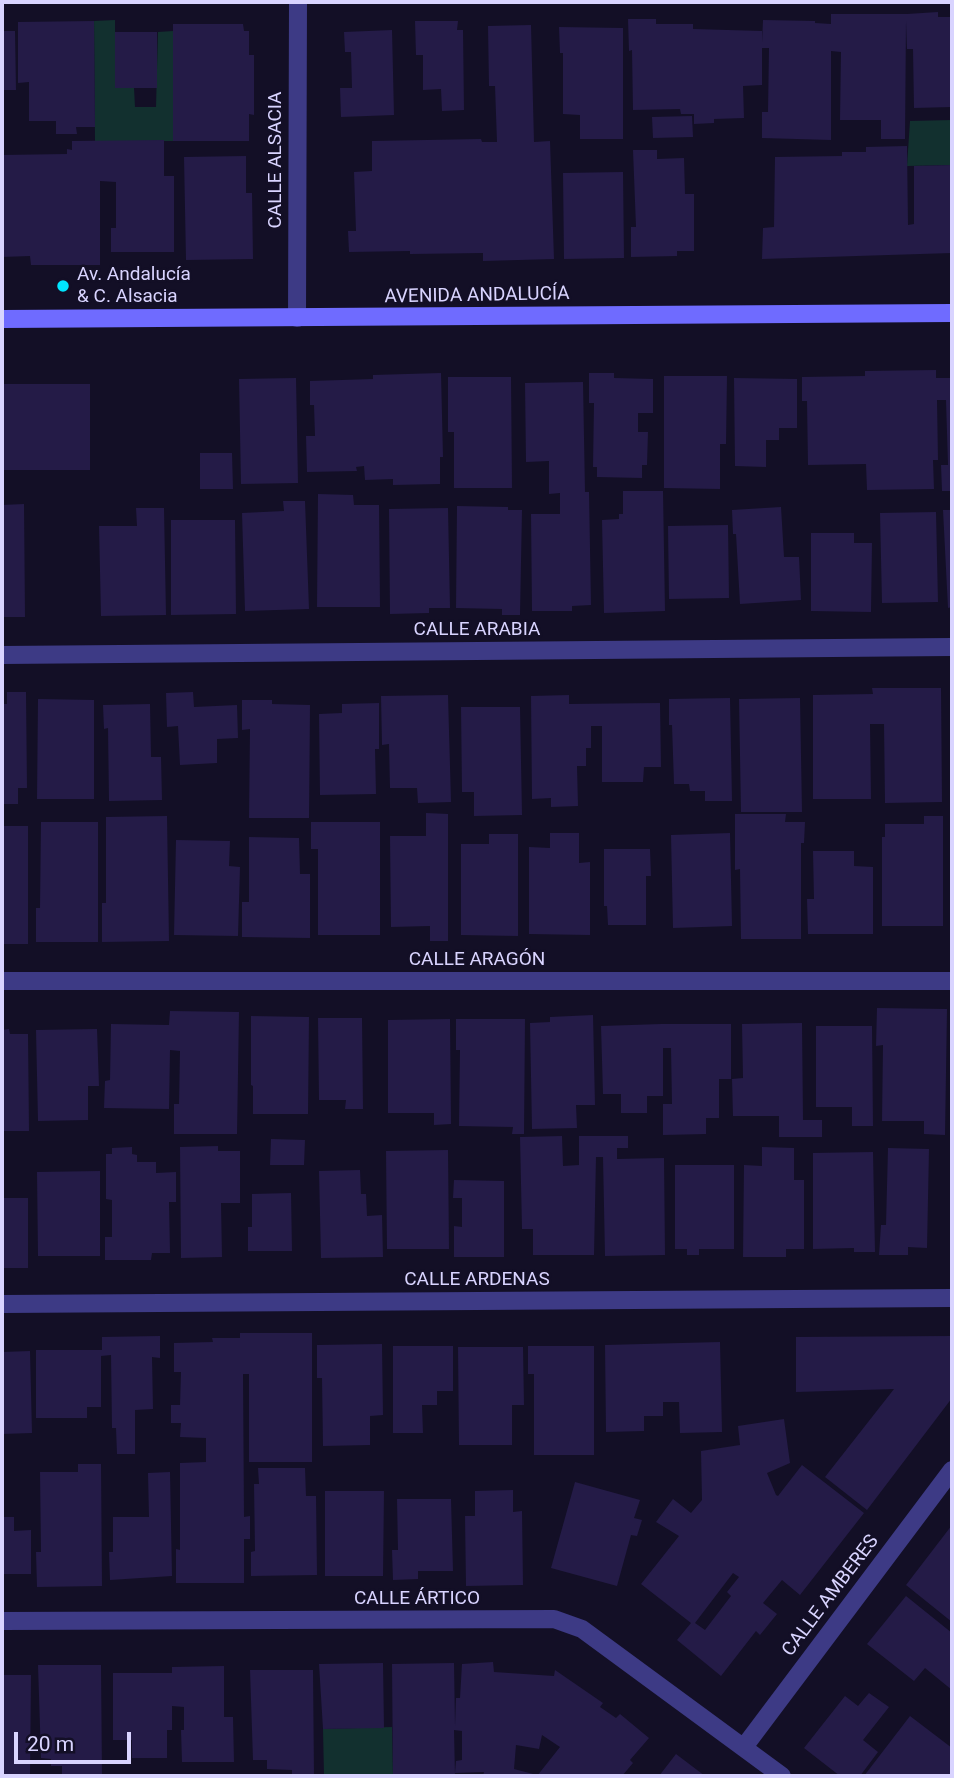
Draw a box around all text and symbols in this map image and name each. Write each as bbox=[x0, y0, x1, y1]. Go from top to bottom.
street label: CALLE ALSACIA bbox=[265, 91, 287, 229]
place label: Av. Andalucía & C. Alsacia bbox=[77, 264, 191, 308]
marker: Av. Andalucía & C. Alsacia bbox=[55, 278, 71, 294]
street label: AVENIDA ANDALUCÍA bbox=[384, 283, 570, 309]
street label: CALLE ARABIA bbox=[414, 619, 540, 641]
street label: CALLE ARAGÓN bbox=[409, 949, 545, 971]
street label: CALLE ARDENAS bbox=[404, 1269, 550, 1291]
street label: CALLE AMBERES bbox=[778, 1531, 884, 1661]
street label: CALLE ÁRTICO bbox=[354, 1588, 480, 1610]
scale bar bbox=[18, 1718, 135, 1762]
text: 20 m bbox=[27, 1732, 74, 1756]

